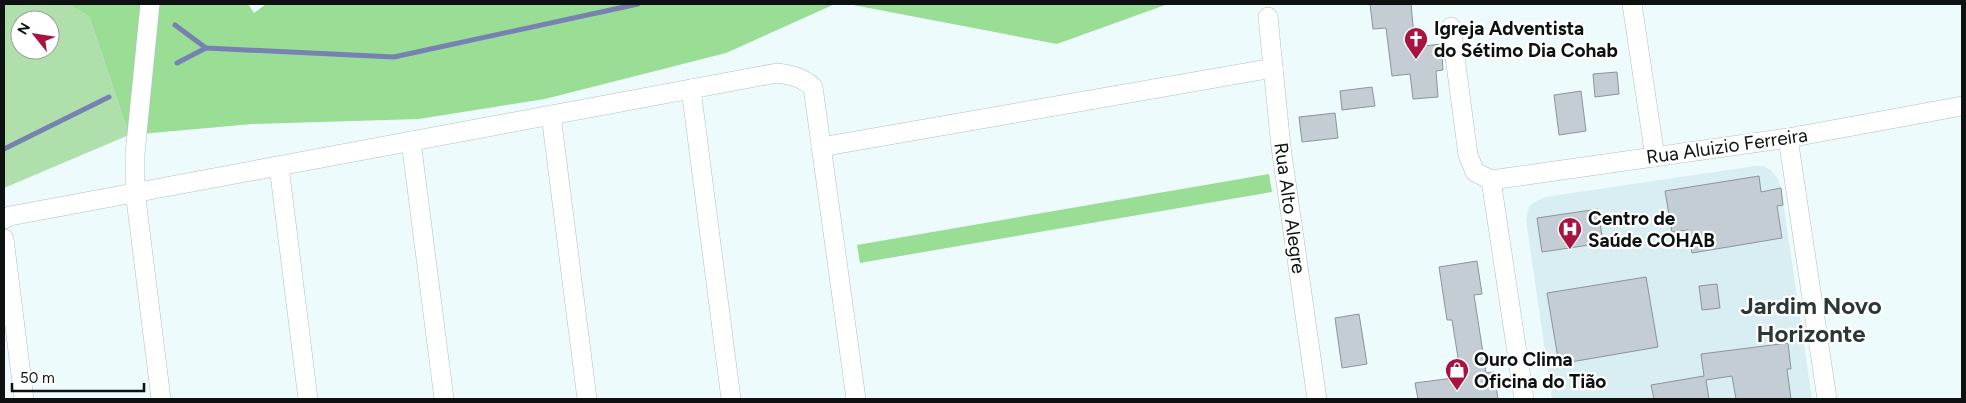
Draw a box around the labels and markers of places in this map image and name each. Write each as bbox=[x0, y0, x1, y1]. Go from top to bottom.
place label: Igreja Adventista do Sétimo Dia Cohab bbox=[1434, 17, 1618, 62]
church icon: Igreja Adventista do Sétimo Dia Cohab bbox=[1403, 26, 1429, 60]
place label: Centro de Saúde COHAB bbox=[1588, 207, 1715, 252]
hospital icon: Centro de Saúde COHAB bbox=[1557, 216, 1583, 250]
place label: Ouro Clima Oficina do Tião bbox=[1474, 348, 1606, 393]
shop icon: Ouro Clima Oficina do Tião bbox=[1444, 357, 1470, 391]

